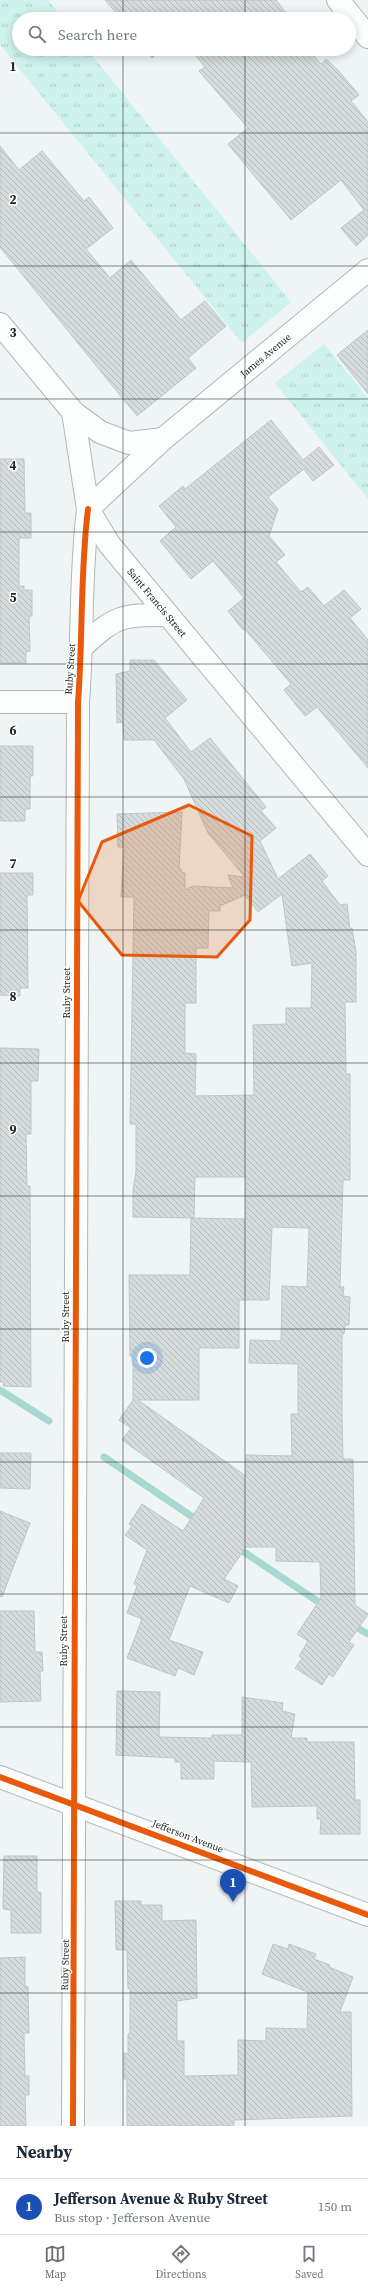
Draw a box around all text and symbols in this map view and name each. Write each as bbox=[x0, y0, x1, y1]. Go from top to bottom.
search box bbox=[12, 12, 356, 56]
icon: search bbox=[26, 23, 48, 45]
text: Search here bbox=[58, 24, 137, 45]
text: 1 bbox=[9, 58, 17, 75]
text: 2 bbox=[9, 191, 17, 208]
text: 3 bbox=[9, 324, 17, 341]
street label: James Avenue bbox=[236, 330, 293, 380]
text: 4 bbox=[9, 457, 17, 474]
street label: Saint Francis Street bbox=[125, 565, 190, 640]
text: 5 bbox=[9, 589, 17, 606]
street label: Ruby Street bbox=[62, 642, 78, 695]
text: 6 bbox=[9, 722, 17, 739]
text: 7 bbox=[9, 855, 17, 872]
street label: Ruby Street bbox=[60, 967, 73, 1019]
text: 8 bbox=[9, 988, 17, 1005]
text: 9 bbox=[9, 1121, 17, 1138]
street label: Ruby Street bbox=[59, 1291, 72, 1343]
your location bbox=[137, 1348, 157, 1368]
street label: Ruby Street bbox=[57, 1615, 70, 1667]
street label: Jefferson Avenue bbox=[150, 1816, 225, 1856]
pin: 1 bbox=[220, 1869, 246, 1902]
street label: Ruby Street bbox=[58, 1939, 72, 1991]
text: Nearby bbox=[16, 2140, 72, 2164]
text: Jefferson Avenue & Ruby Street bbox=[54, 2188, 268, 2209]
text: 1 bbox=[25, 2198, 33, 2215]
text: 150 m bbox=[318, 2198, 352, 2215]
text: Bus stop · Jefferson Avenue bbox=[54, 2209, 210, 2226]
tab: Map bbox=[44, 2243, 66, 2282]
tab: Directions bbox=[155, 2243, 206, 2282]
tab: Saved bbox=[295, 2243, 324, 2282]

